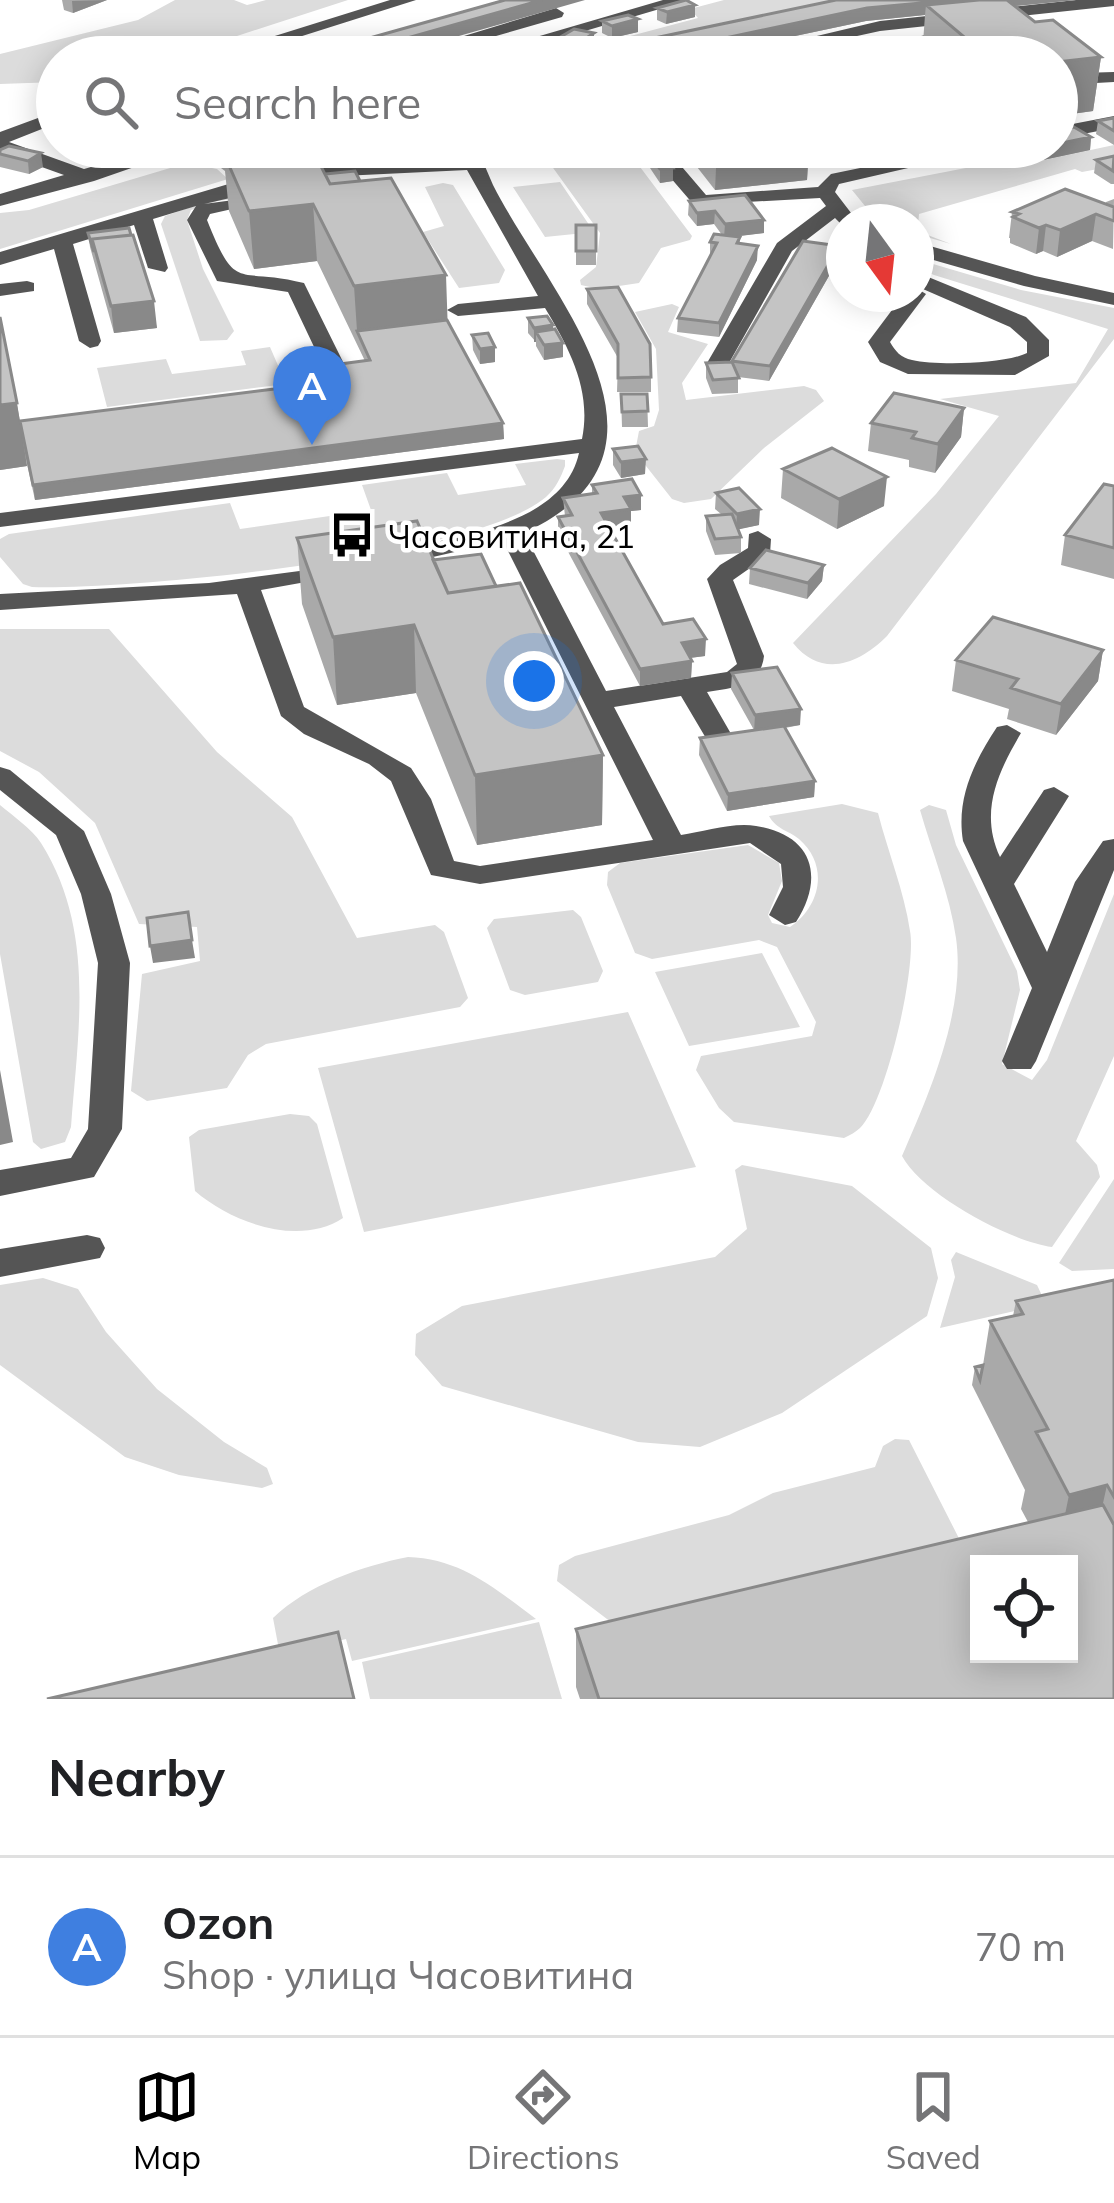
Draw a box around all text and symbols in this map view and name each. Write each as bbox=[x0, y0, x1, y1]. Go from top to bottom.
search box bbox=[36, 36, 1078, 168]
icon: search bbox=[78, 69, 144, 135]
text: Search here bbox=[174, 74, 421, 130]
north arrow bbox=[826, 204, 934, 312]
pin: A bbox=[273, 346, 351, 445]
bus stop icon: Часовитина, 21 bbox=[327, 510, 377, 560]
place label: Часовитина, 21 bbox=[388, 515, 635, 556]
your location bbox=[504, 651, 564, 711]
map controls bbox=[970, 1555, 1078, 1663]
button: locate bbox=[970, 1555, 1078, 1663]
text: Nearby bbox=[48, 1745, 225, 1809]
text: Ozon bbox=[162, 1894, 274, 1950]
text: A bbox=[72, 1922, 102, 1971]
text: 70 m bbox=[975, 1922, 1066, 1971]
text: Shop · улица Часовитина bbox=[162, 1950, 634, 1999]
tab: Map bbox=[133, 2064, 201, 2177]
tab: Directions bbox=[467, 2064, 620, 2177]
tab: Saved bbox=[886, 2064, 981, 2177]

